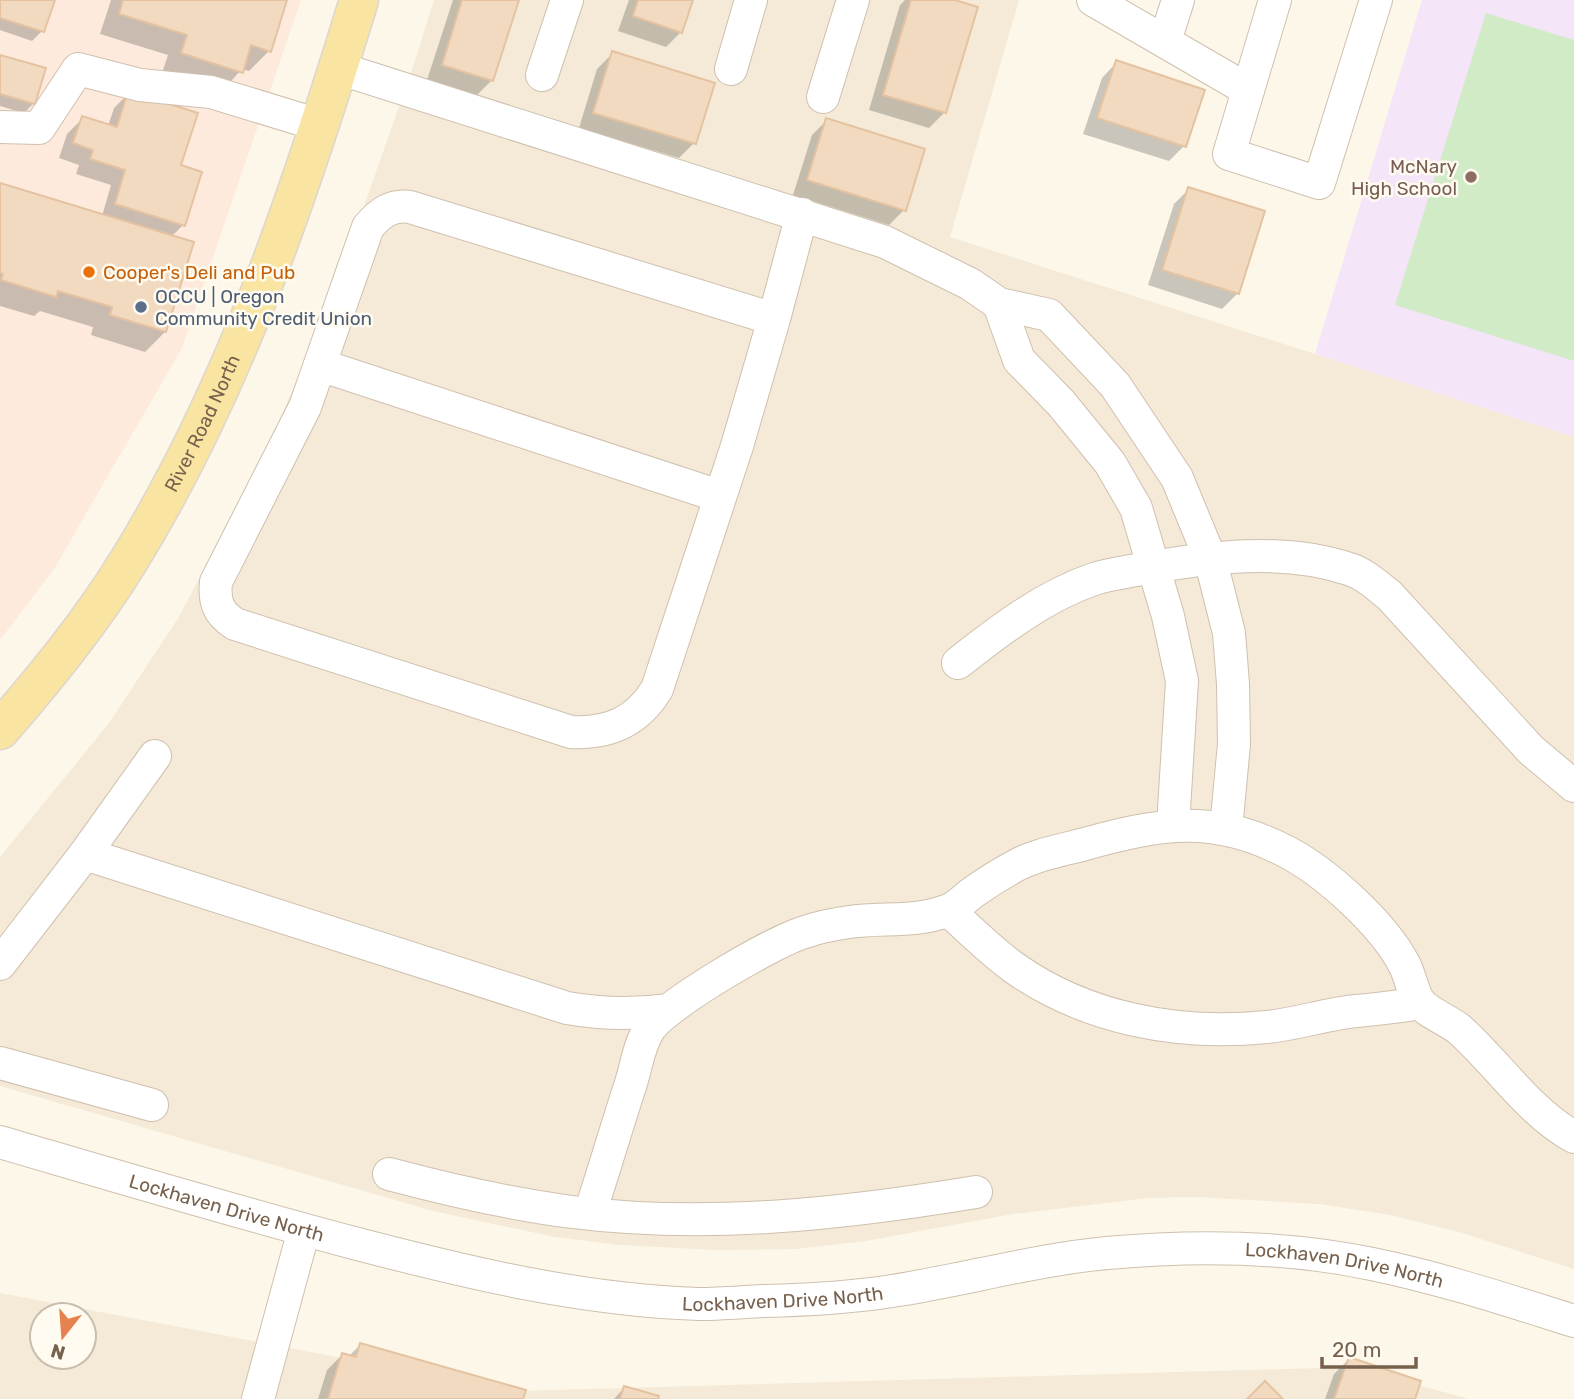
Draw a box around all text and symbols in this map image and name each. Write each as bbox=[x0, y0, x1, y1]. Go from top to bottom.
place label: McNary High School bbox=[1351, 155, 1457, 200]
marker: McNary High School bbox=[1463, 169, 1479, 185]
place label: Cooper's Deli and Pub bbox=[103, 261, 295, 284]
marker: Cooper's Deli and Pub bbox=[81, 264, 97, 280]
place label: OCCU | Oregon Community Credit Union bbox=[155, 285, 372, 330]
marker: OCCU | Oregon Community Credit Union bbox=[133, 299, 149, 315]
street label: River Road North bbox=[159, 351, 245, 496]
street label: Lockhaven Drive North bbox=[127, 1169, 327, 1246]
street label: Lockhaven Drive North bbox=[1244, 1237, 1446, 1292]
street label: Lockhaven Drive North bbox=[682, 1281, 885, 1316]
north arrow bbox=[28, 1301, 98, 1371]
scale bar bbox=[1322, 1326, 1416, 1370]
text: 20 m bbox=[1332, 1337, 1381, 1362]
text: N bbox=[48, 1339, 68, 1365]

